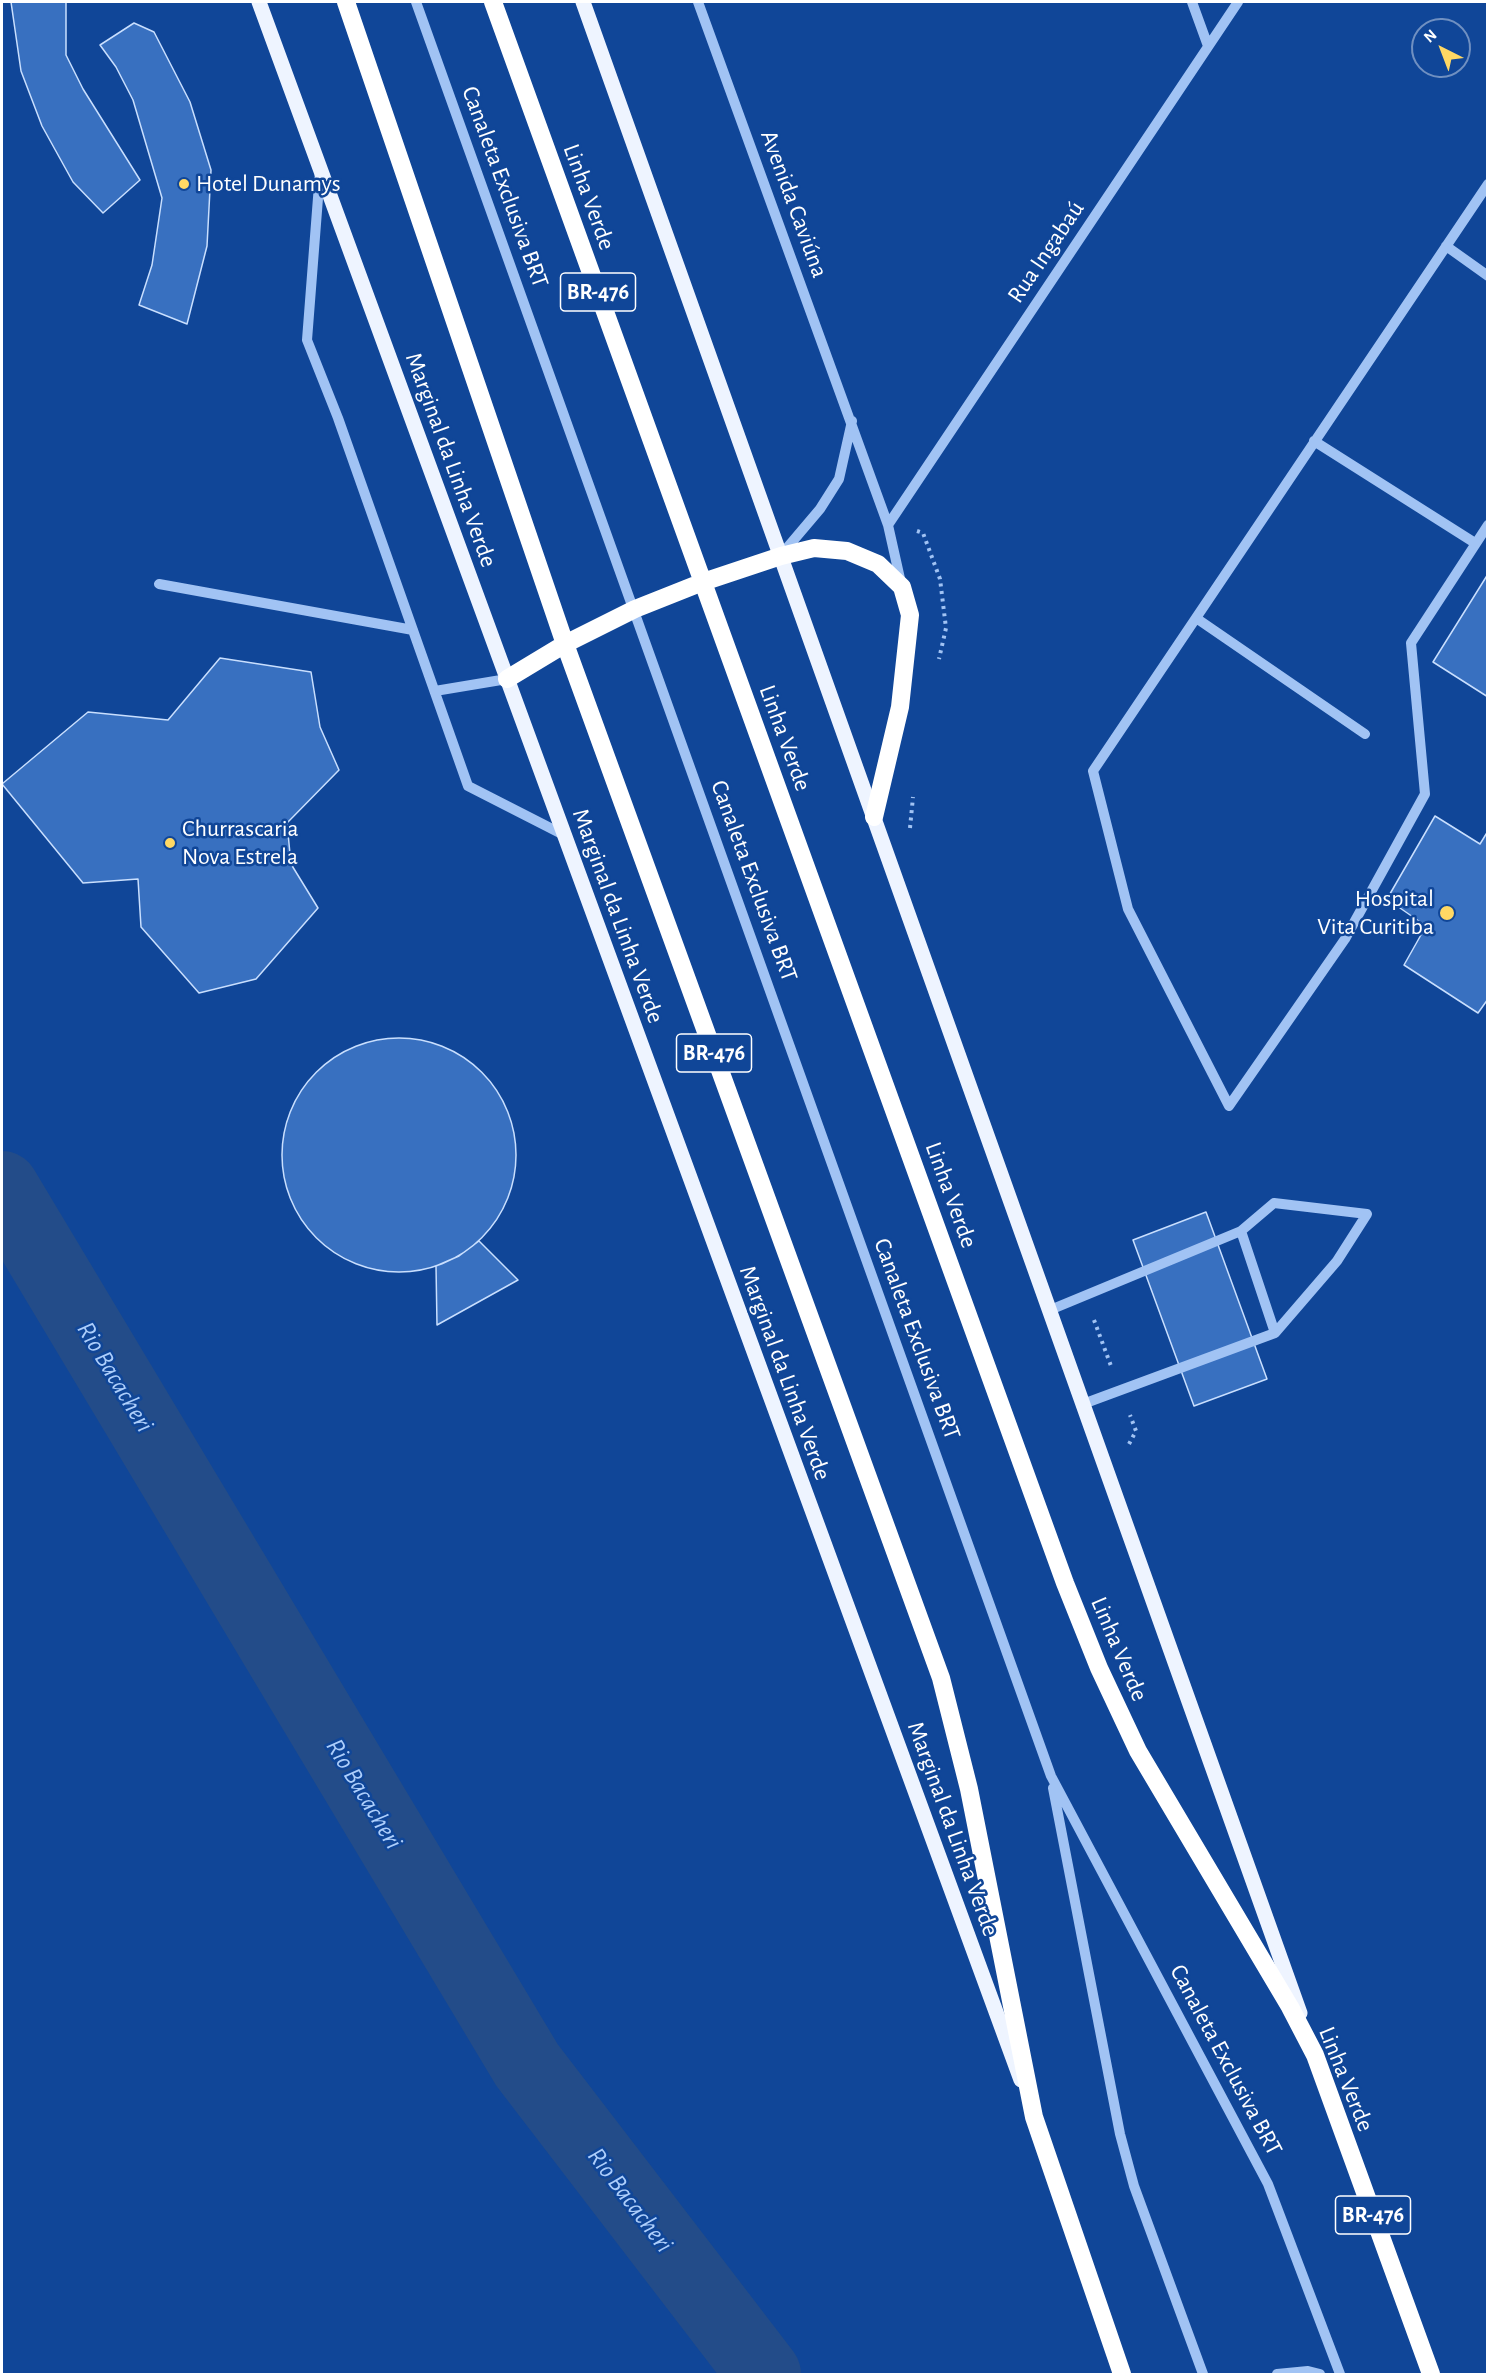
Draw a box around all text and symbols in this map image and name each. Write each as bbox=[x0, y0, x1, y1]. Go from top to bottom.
north arrow bbox=[1411, 18, 1471, 78]
text: N bbox=[1421, 26, 1440, 46]
street label: Canaleta Exclusiva BRT bbox=[455, 82, 555, 292]
street label: Avenida Caviúna bbox=[754, 126, 834, 282]
street label: Linha Verde bbox=[557, 140, 621, 254]
place label: Hotel Dunamys bbox=[196, 170, 341, 198]
marker: Hotel Dunamys bbox=[177, 177, 191, 191]
street label: Rua Ingabaú bbox=[1001, 196, 1091, 308]
road number: BR-476 bbox=[560, 273, 636, 311]
street label: Marginal da Linha Verde bbox=[399, 349, 503, 571]
street label: Linha Verde bbox=[753, 681, 817, 795]
street label: Canaleta Exclusiva BRT bbox=[704, 776, 804, 986]
street label: Marginal da Linha Verde bbox=[566, 805, 670, 1027]
place label: Churrascaria Nova Estrela bbox=[182, 815, 299, 871]
marker: Churrascaria Nova Estrela bbox=[163, 836, 177, 850]
place label: Hospital Vita Curitiba bbox=[1317, 885, 1434, 941]
marker: Hospital Vita Curitiba bbox=[1438, 904, 1456, 922]
road number: BR-476 bbox=[676, 1034, 752, 1072]
street label: Linha Verde bbox=[919, 1138, 983, 1252]
street label: Canaleta Exclusiva BRT bbox=[867, 1234, 967, 1444]
street label: Marginal da Linha Verde bbox=[733, 1262, 837, 1484]
water label: Rio Bacacheri bbox=[70, 1316, 160, 1438]
street label: Linha Verde bbox=[1084, 1593, 1154, 1705]
street label: Marginal da Linha Verde bbox=[901, 1718, 1005, 1940]
water label: Rio Bacacheri bbox=[319, 1733, 409, 1855]
street label: Canaleta Exclusiva BRT bbox=[1164, 1960, 1288, 2160]
street label: Linha Verde bbox=[1312, 2022, 1380, 2136]
water label: Rio Bacacheri bbox=[580, 2141, 680, 2259]
road number: BR-476 bbox=[1336, 2196, 1410, 2234]

